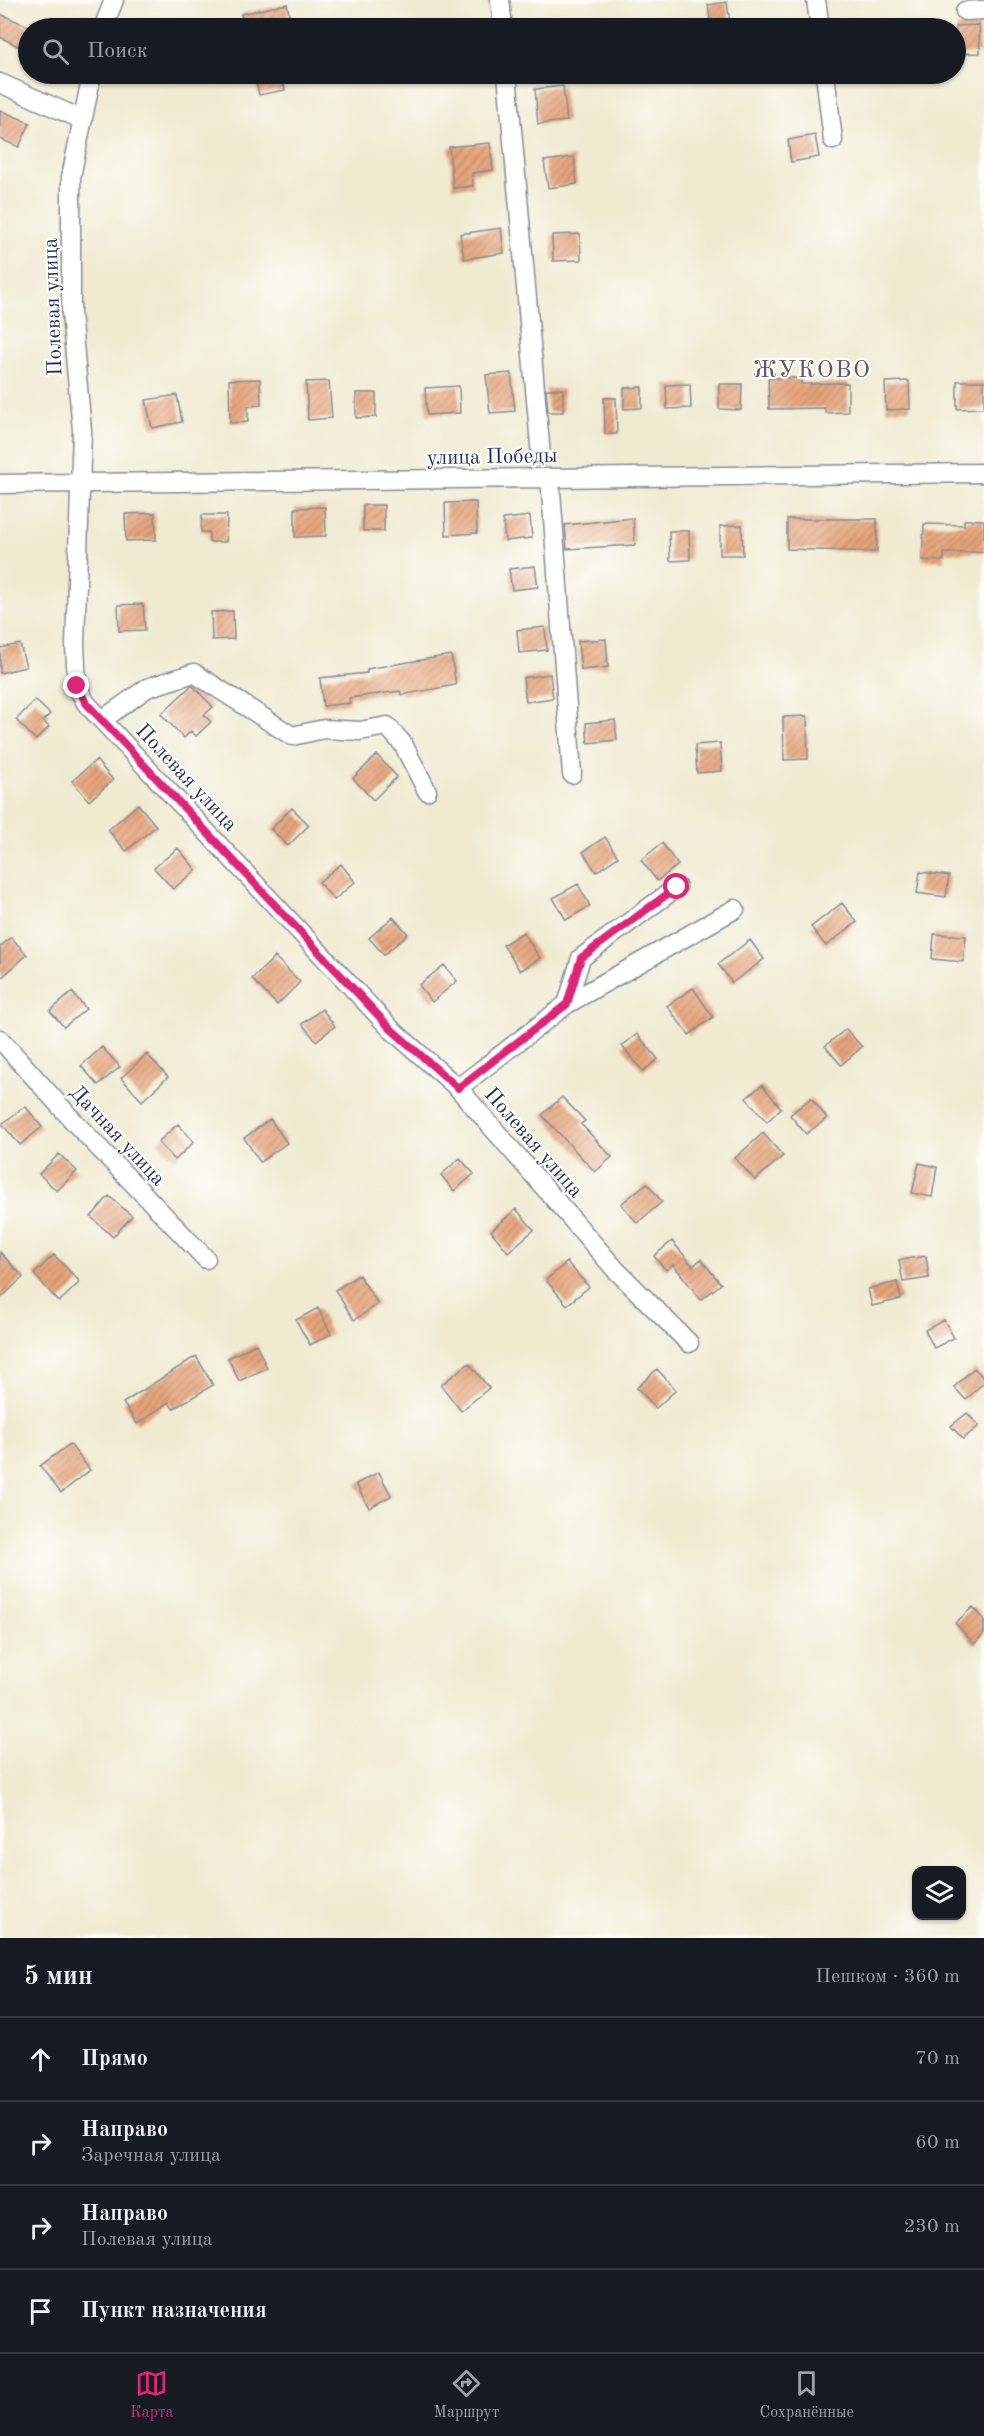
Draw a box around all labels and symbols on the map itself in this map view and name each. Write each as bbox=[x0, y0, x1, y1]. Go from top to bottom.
street label: Полевая улица bbox=[41, 238, 66, 376]
district label: ЖУКОВО bbox=[753, 359, 871, 383]
street label: улица Победы bbox=[426, 446, 558, 469]
route end bbox=[63, 672, 89, 698]
street label: Полевая улица bbox=[131, 720, 241, 836]
route start bbox=[663, 873, 689, 899]
street label: Дачная улица bbox=[65, 1082, 169, 1190]
street label: Полевая улица bbox=[480, 1084, 586, 1202]

